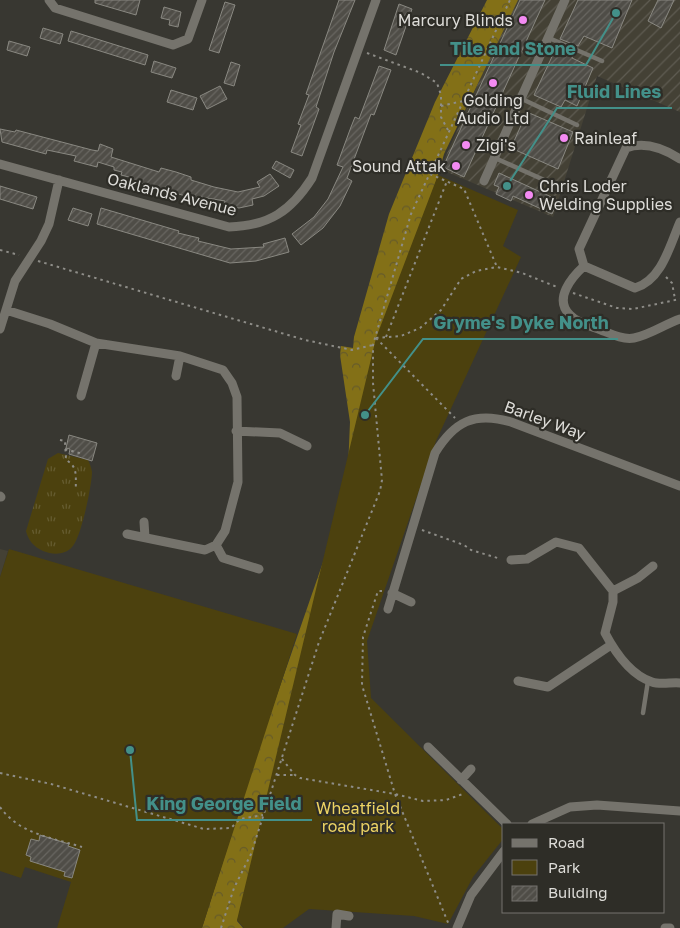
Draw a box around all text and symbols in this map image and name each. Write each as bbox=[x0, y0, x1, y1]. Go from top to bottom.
place label: Marcury Blinds bbox=[398, 10, 513, 30]
marker: Marcury Blinds bbox=[517, 14, 529, 26]
callout: Tile and Stone bbox=[440, 32, 586, 65]
text: Tile and Stone bbox=[450, 37, 576, 59]
callout: Fluid Lines bbox=[557, 75, 672, 108]
marker: Golding Audio Ltd bbox=[487, 77, 499, 89]
text: Fluid Lines bbox=[567, 80, 661, 102]
place label: Golding Audio Ltd bbox=[457, 90, 529, 128]
place label: Rainleaf bbox=[574, 128, 637, 148]
marker: Rainleaf bbox=[558, 132, 570, 144]
place label: Zigi's bbox=[476, 135, 516, 155]
marker: Zigi's bbox=[460, 139, 472, 151]
place label: Sound Attak bbox=[352, 156, 446, 176]
marker: Sound Attak bbox=[450, 160, 462, 172]
street label: Oaklands Avenue bbox=[105, 168, 239, 220]
place label: Chris Loder Welding Supplies bbox=[539, 176, 673, 214]
marker: Chris Loder Welding Supplies bbox=[523, 189, 535, 201]
callout: Gryme's Dyke North bbox=[423, 306, 618, 339]
text: Gryme's Dyke North bbox=[433, 311, 609, 333]
street label: Barley Way bbox=[502, 396, 589, 444]
callout: King George Field bbox=[137, 787, 312, 820]
text: King George Field bbox=[146, 792, 302, 814]
park label: Wheatfield road park bbox=[316, 798, 400, 836]
legend bbox=[502, 823, 665, 913]
text: Road bbox=[548, 833, 585, 851]
text: Park bbox=[548, 858, 581, 876]
text: Building bbox=[548, 883, 608, 901]

